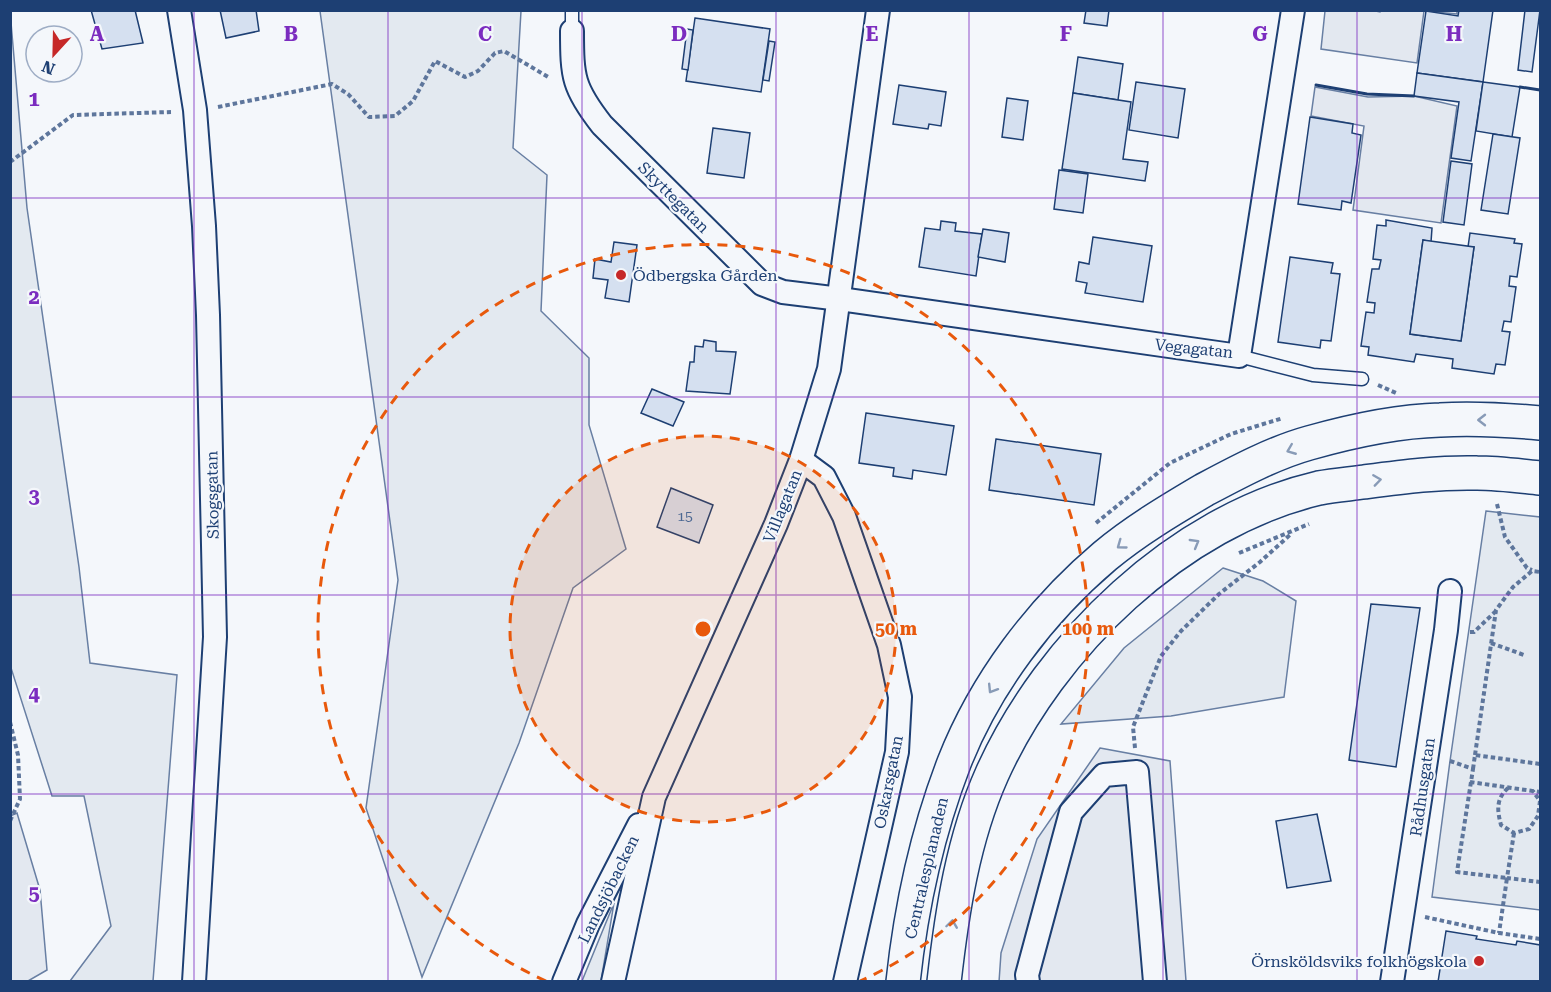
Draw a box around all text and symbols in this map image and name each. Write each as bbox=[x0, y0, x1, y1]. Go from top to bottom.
text: A bbox=[90, 22, 105, 46]
text: B bbox=[284, 22, 298, 46]
text: C bbox=[478, 22, 492, 46]
text: D bbox=[671, 22, 687, 46]
text: E bbox=[866, 22, 879, 46]
text: F bbox=[1060, 22, 1072, 46]
text: G bbox=[1252, 22, 1268, 46]
text: H bbox=[1446, 22, 1462, 46]
north arrow bbox=[24, 24, 84, 84]
text: N bbox=[39, 56, 58, 79]
text: 1 bbox=[28, 87, 40, 111]
street label: Skyttegatan bbox=[634, 158, 713, 237]
place label: Ödbergska Gården bbox=[633, 266, 778, 285]
marker: Ödbergska Gården bbox=[614, 268, 628, 282]
text: 2 bbox=[28, 285, 40, 309]
street label: Vegagatan bbox=[1154, 335, 1234, 362]
one-way arrow bbox=[1478, 414, 1487, 426]
one-way arrow bbox=[1286, 443, 1297, 455]
street label: Skogsgatan bbox=[202, 451, 223, 539]
street label: Villagatan bbox=[759, 467, 806, 545]
one-way arrow bbox=[1373, 475, 1382, 487]
text: 3 bbox=[28, 484, 40, 508]
house number: 15 bbox=[677, 508, 693, 524]
one-way arrow bbox=[1117, 538, 1128, 549]
one-way arrow bbox=[1189, 538, 1199, 550]
text: 50 m bbox=[875, 618, 918, 639]
text: 100 m bbox=[1062, 618, 1115, 639]
centre of rings bbox=[693, 619, 713, 639]
text: 4 bbox=[28, 682, 40, 706]
one-way arrow bbox=[988, 683, 1000, 693]
street label: Oskarsgatan bbox=[870, 734, 907, 831]
street label: Rådhusgatan bbox=[1406, 736, 1439, 838]
street label: Centralesplanaden bbox=[901, 795, 952, 941]
street label: Landsjöbacken bbox=[574, 832, 643, 946]
text: 5 bbox=[28, 881, 40, 905]
one-way arrow bbox=[945, 919, 957, 928]
place label: Örnsköldsviks folkhögskola bbox=[1251, 952, 1467, 971]
marker: Örnsköldsviks folkhögskola bbox=[1472, 954, 1486, 968]

